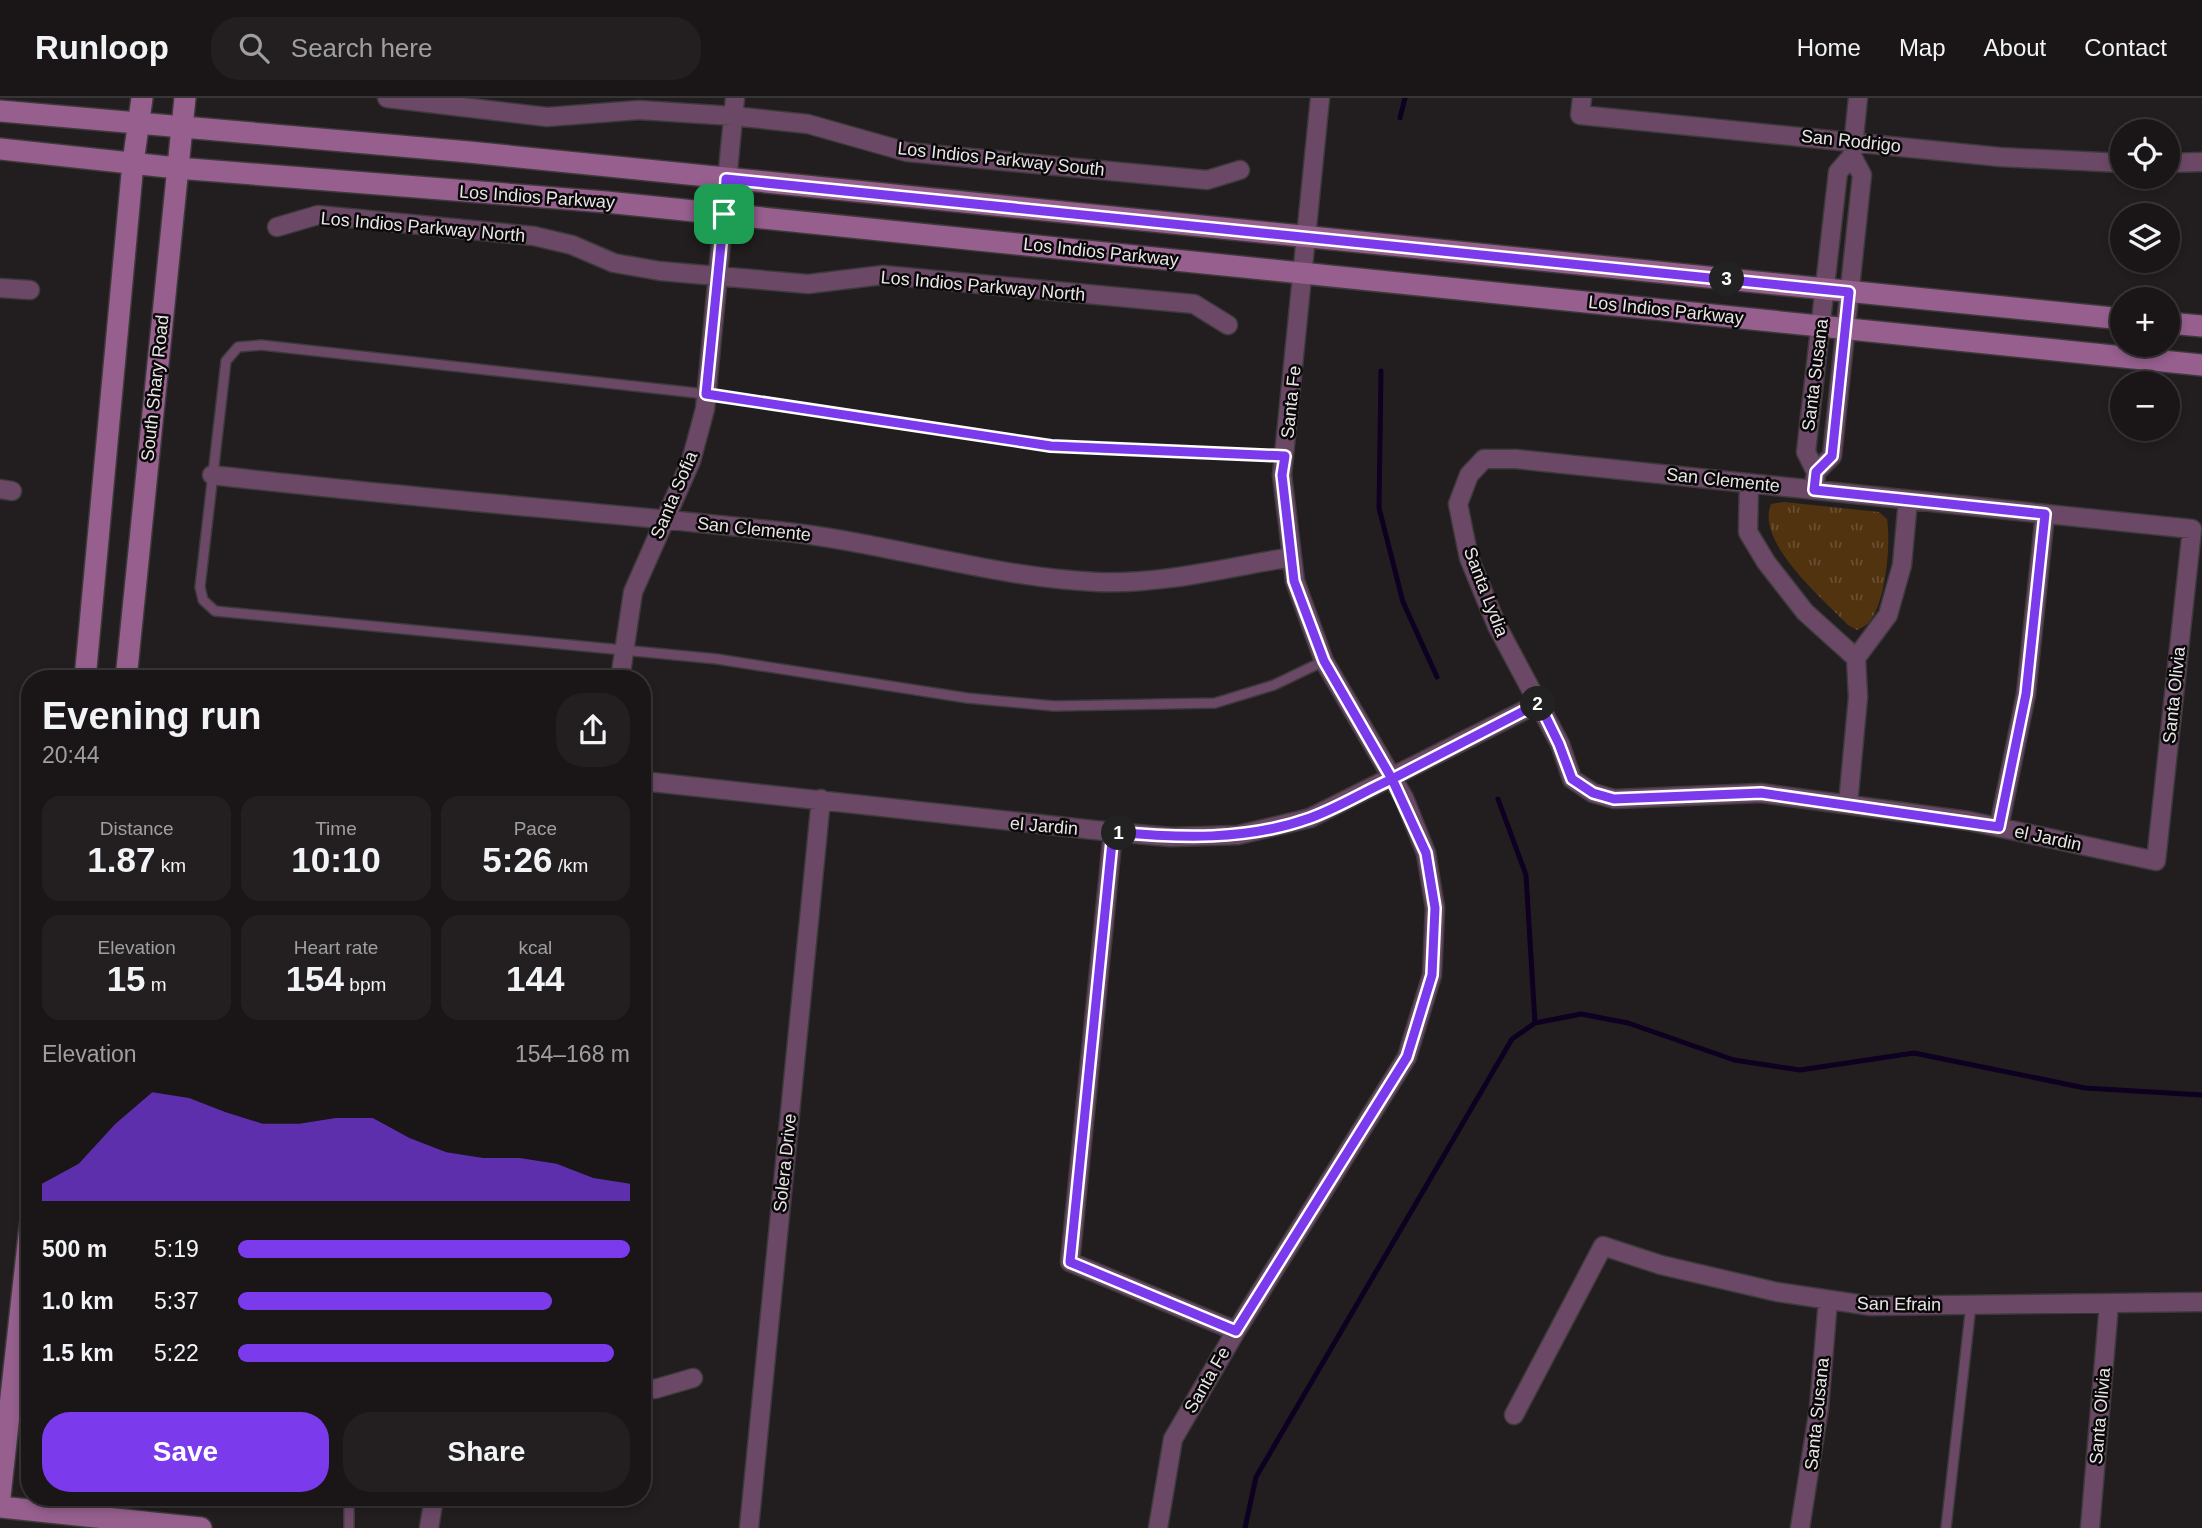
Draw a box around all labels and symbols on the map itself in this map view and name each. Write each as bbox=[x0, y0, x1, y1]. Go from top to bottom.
street label: San Rodrigo bbox=[1800, 126, 1902, 156]
street label: Los Indios Parkway South bbox=[896, 138, 1106, 180]
street label: Los Indios Parkway bbox=[458, 182, 616, 212]
pin bbox=[694, 184, 754, 244]
street label: Los Indios Parkway North bbox=[320, 208, 526, 246]
street label: Los Indios Parkway bbox=[1022, 234, 1180, 270]
pin: 3 bbox=[1710, 262, 1744, 296]
street label: Los Indios Parkway North bbox=[880, 267, 1086, 305]
street label: Los Indios Parkway bbox=[1587, 292, 1745, 328]
street label: South Shary Road bbox=[137, 314, 173, 462]
street label: Santa Susana bbox=[1798, 317, 1832, 432]
street label: Santa Fe bbox=[1277, 365, 1305, 439]
street label: Santa Sofia bbox=[647, 447, 702, 542]
street label: San Clemente bbox=[1665, 464, 1781, 496]
street label: San Clemente bbox=[696, 513, 812, 545]
street label: Santa Lydia bbox=[1460, 544, 1513, 641]
street label: Santa Olivia bbox=[2159, 645, 2189, 744]
pin: 2 bbox=[1520, 686, 1556, 722]
street label: el Jardin bbox=[1009, 813, 1079, 839]
pin: 1 bbox=[1102, 816, 1136, 850]
street label: el Jardin bbox=[2013, 821, 2083, 855]
street label: Solera Drive bbox=[770, 1113, 800, 1213]
street label: San Efrain bbox=[1857, 1293, 1941, 1315]
street label: Santa Fe bbox=[1180, 1343, 1234, 1417]
street label: Santa Susana bbox=[1801, 1356, 1833, 1471]
street label: Santa Olivia bbox=[2086, 1366, 2114, 1465]

